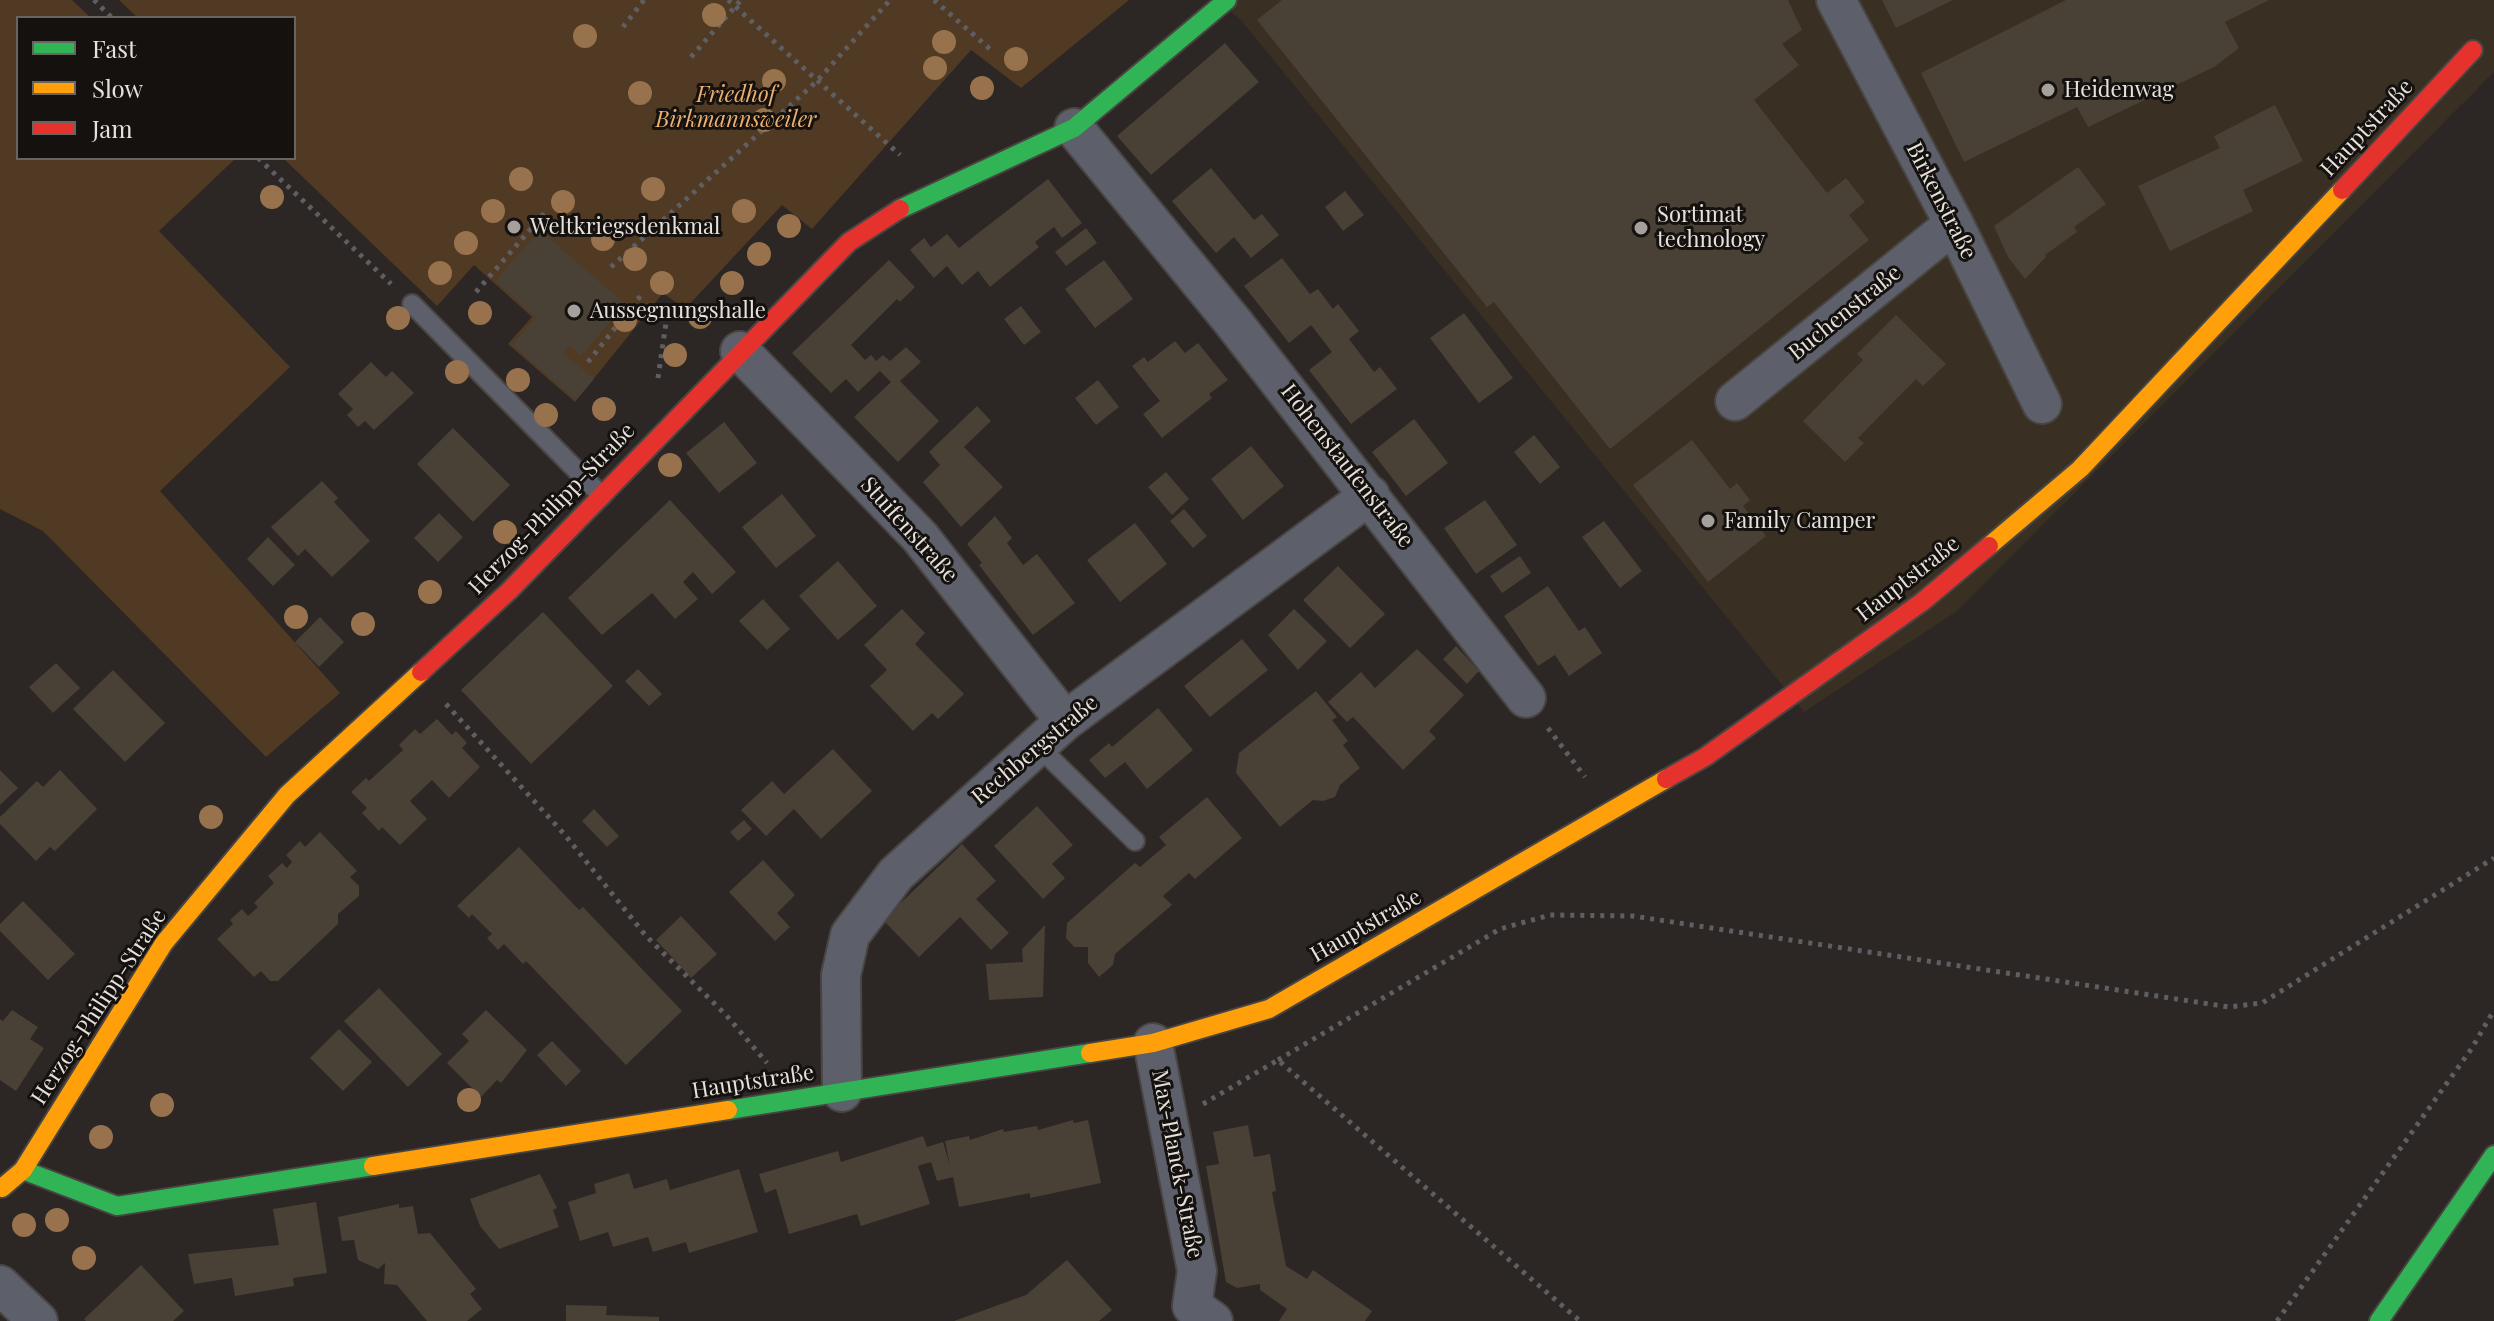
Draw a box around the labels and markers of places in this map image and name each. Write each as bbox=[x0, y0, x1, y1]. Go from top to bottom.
place label: Heidenwag bbox=[2064, 77, 2174, 103]
marker: Heidenwag bbox=[2039, 81, 2057, 99]
place label: Sortimat technology bbox=[1657, 202, 1765, 254]
place label: Weltkriegsdenkmal bbox=[530, 214, 720, 240]
marker: Weltkriegsdenkmal bbox=[505, 218, 523, 236]
marker: Sortimat technology bbox=[1632, 219, 1650, 237]
place label: Aussegnungshalle bbox=[590, 298, 766, 324]
marker: Aussegnungshalle bbox=[565, 302, 583, 320]
place label: Family Camper bbox=[1724, 508, 1875, 534]
marker: Family Camper bbox=[1699, 512, 1717, 530]

